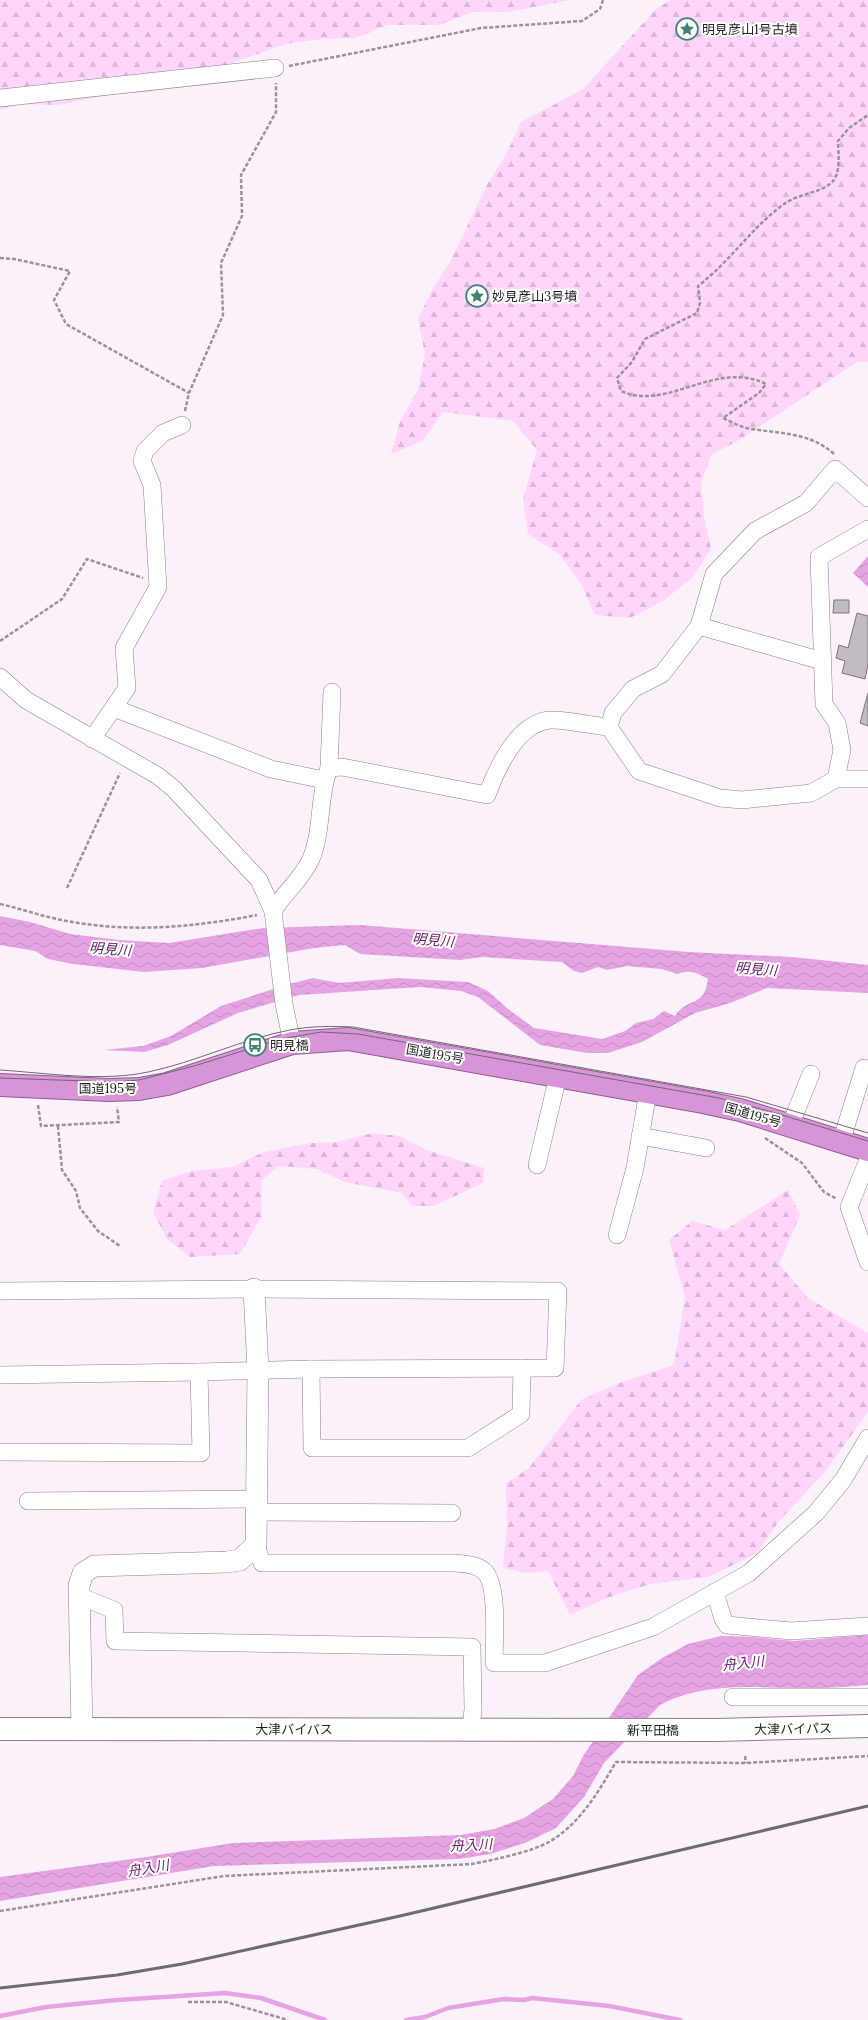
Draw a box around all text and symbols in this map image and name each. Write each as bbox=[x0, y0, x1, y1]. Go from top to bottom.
place icon: 明見彦山1号古墳 bbox=[674, 16, 700, 42]
place label: 明見彦山1号古墳 bbox=[702, 21, 798, 38]
place icon: 妙見彦山3号墳 bbox=[464, 283, 490, 309]
place label: 妙見彦山3号墳 bbox=[492, 288, 577, 305]
water label: 明見川 bbox=[411, 929, 457, 951]
water label: 明見川 bbox=[88, 939, 134, 960]
water label: 明見川 bbox=[734, 959, 780, 980]
bus stop icon: 明見橋 bbox=[242, 1032, 268, 1058]
place label: 明見橋 bbox=[270, 1037, 309, 1054]
street label: 国道195号 bbox=[405, 1041, 465, 1067]
street label: 国道195号 bbox=[79, 1080, 137, 1097]
street label: 国道195号 bbox=[723, 1099, 783, 1131]
water label: 舟入川 bbox=[721, 1652, 767, 1674]
street label: 大津バイパス bbox=[754, 1720, 832, 1738]
street label: 大津バイパス bbox=[255, 1721, 333, 1738]
street label: 新平田橋 bbox=[627, 1722, 679, 1739]
water label: 舟入川 bbox=[450, 1835, 494, 1855]
water label: 舟入川 bbox=[126, 1856, 172, 1880]

